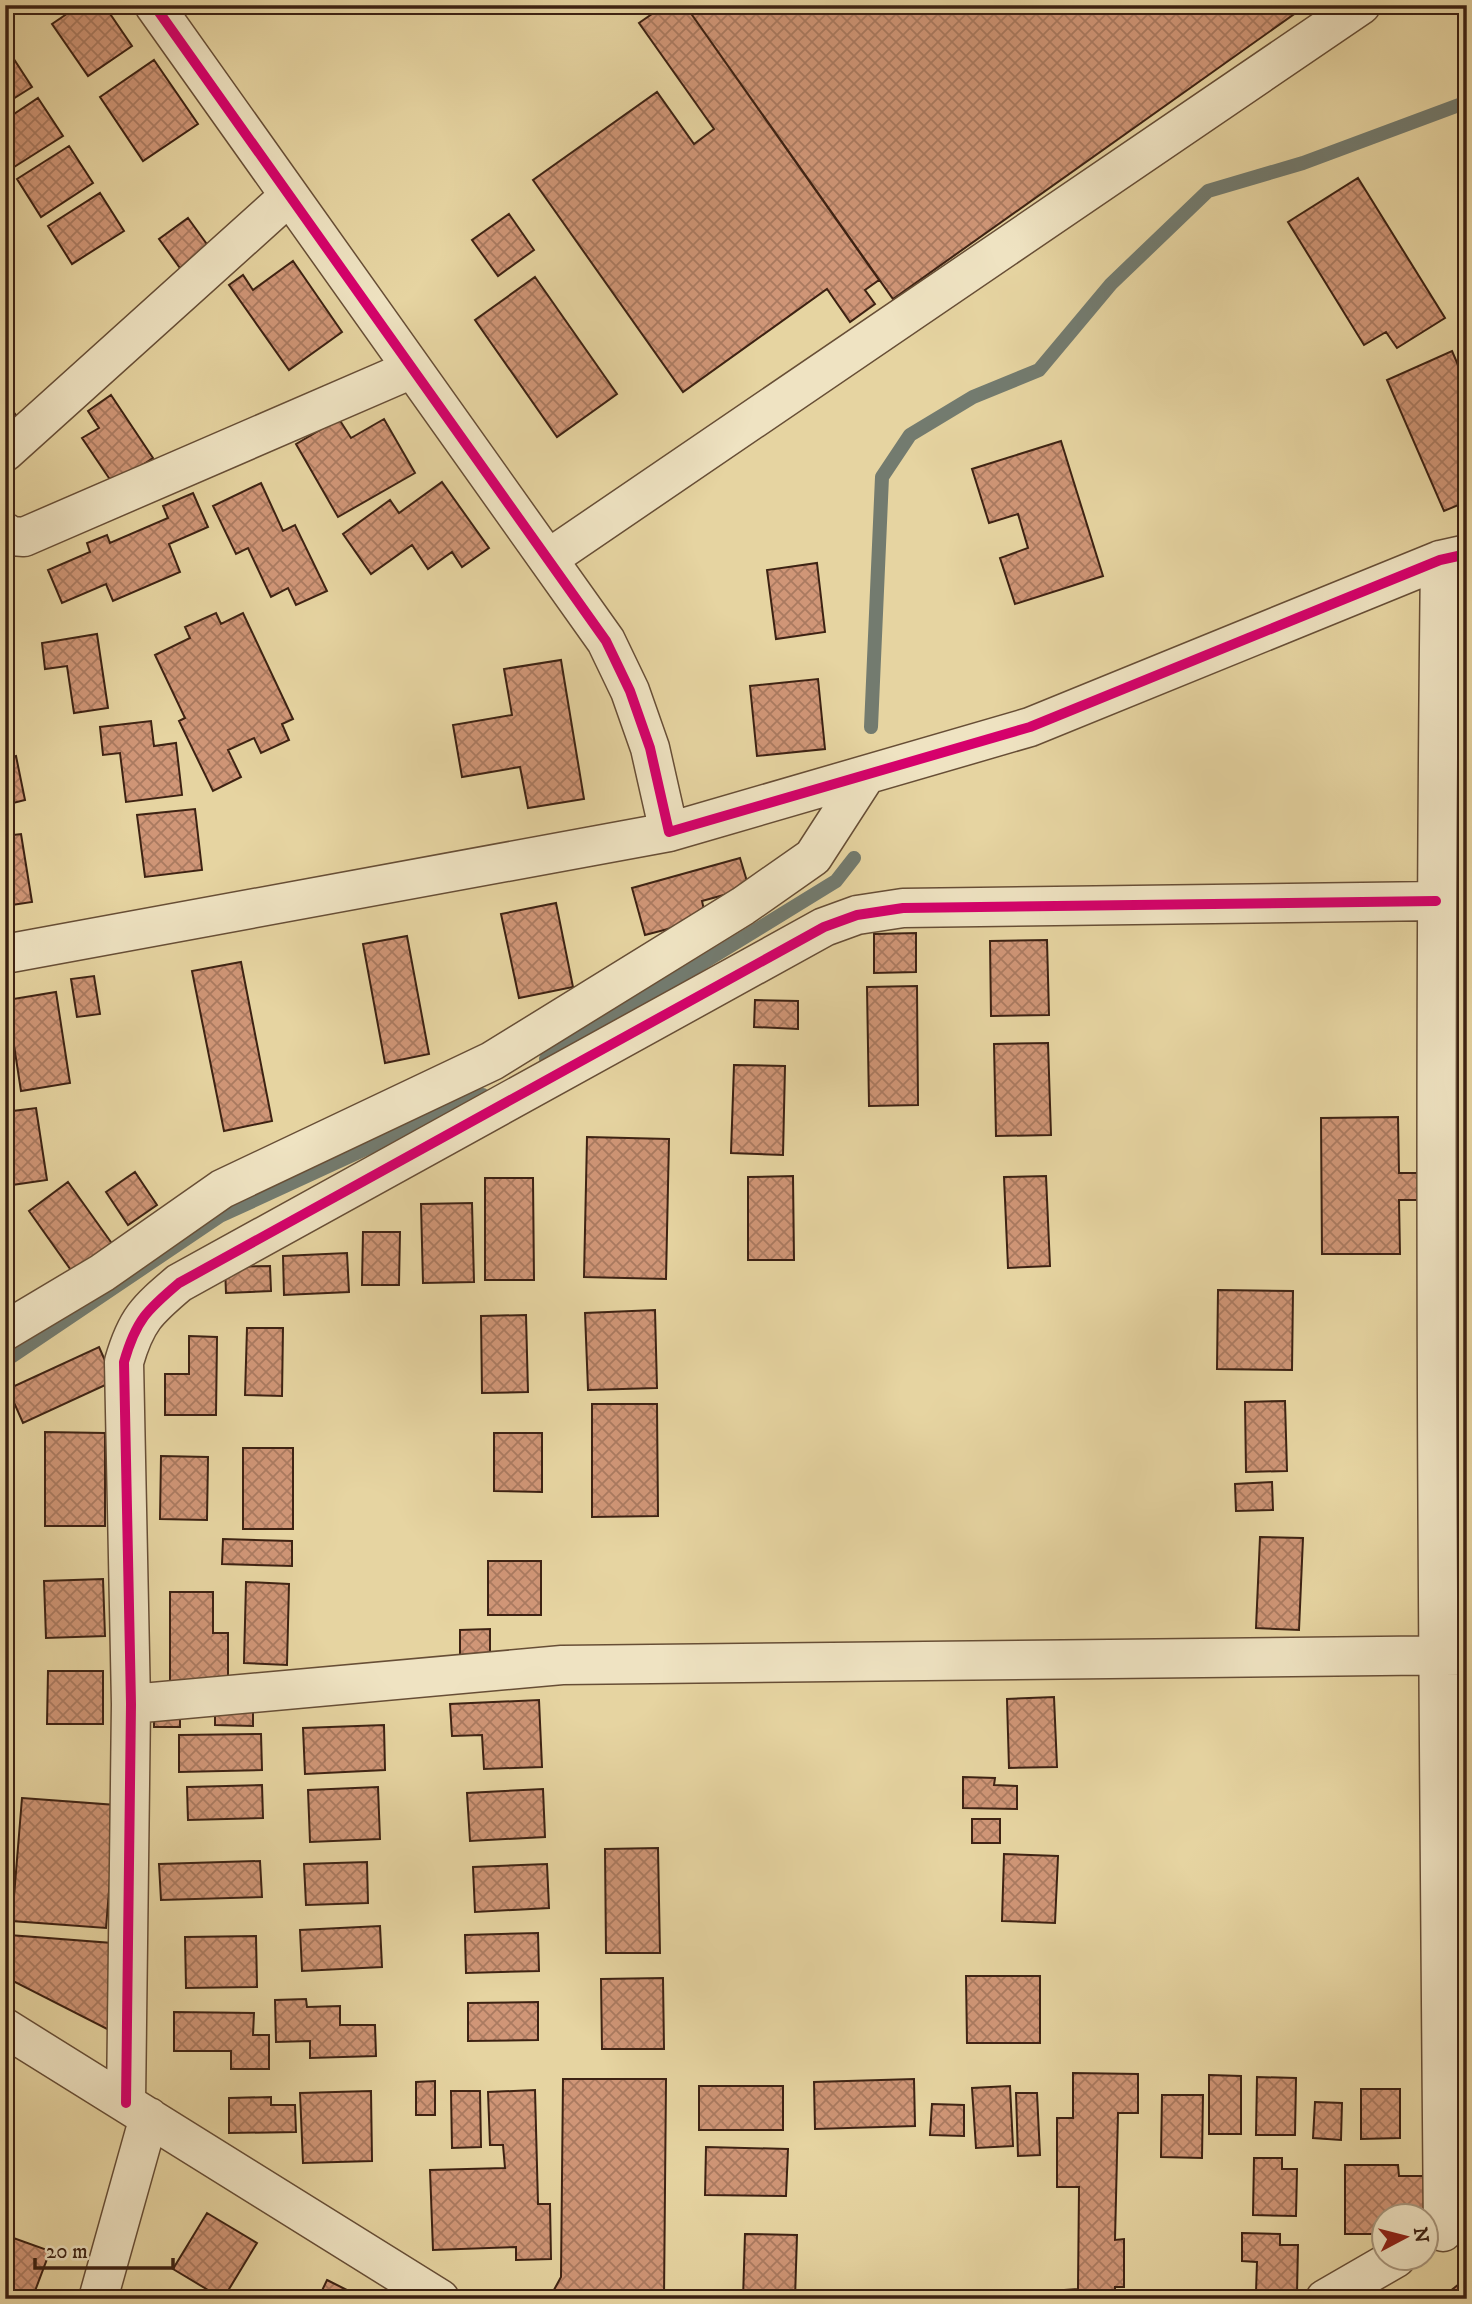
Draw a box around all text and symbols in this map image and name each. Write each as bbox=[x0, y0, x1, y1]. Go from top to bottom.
north arrow bbox=[1370, 2202, 1440, 2272]
text: N bbox=[1408, 2226, 1433, 2245]
scale bar bbox=[35, 2227, 173, 2271]
text: 20 m bbox=[46, 2239, 88, 2265]

